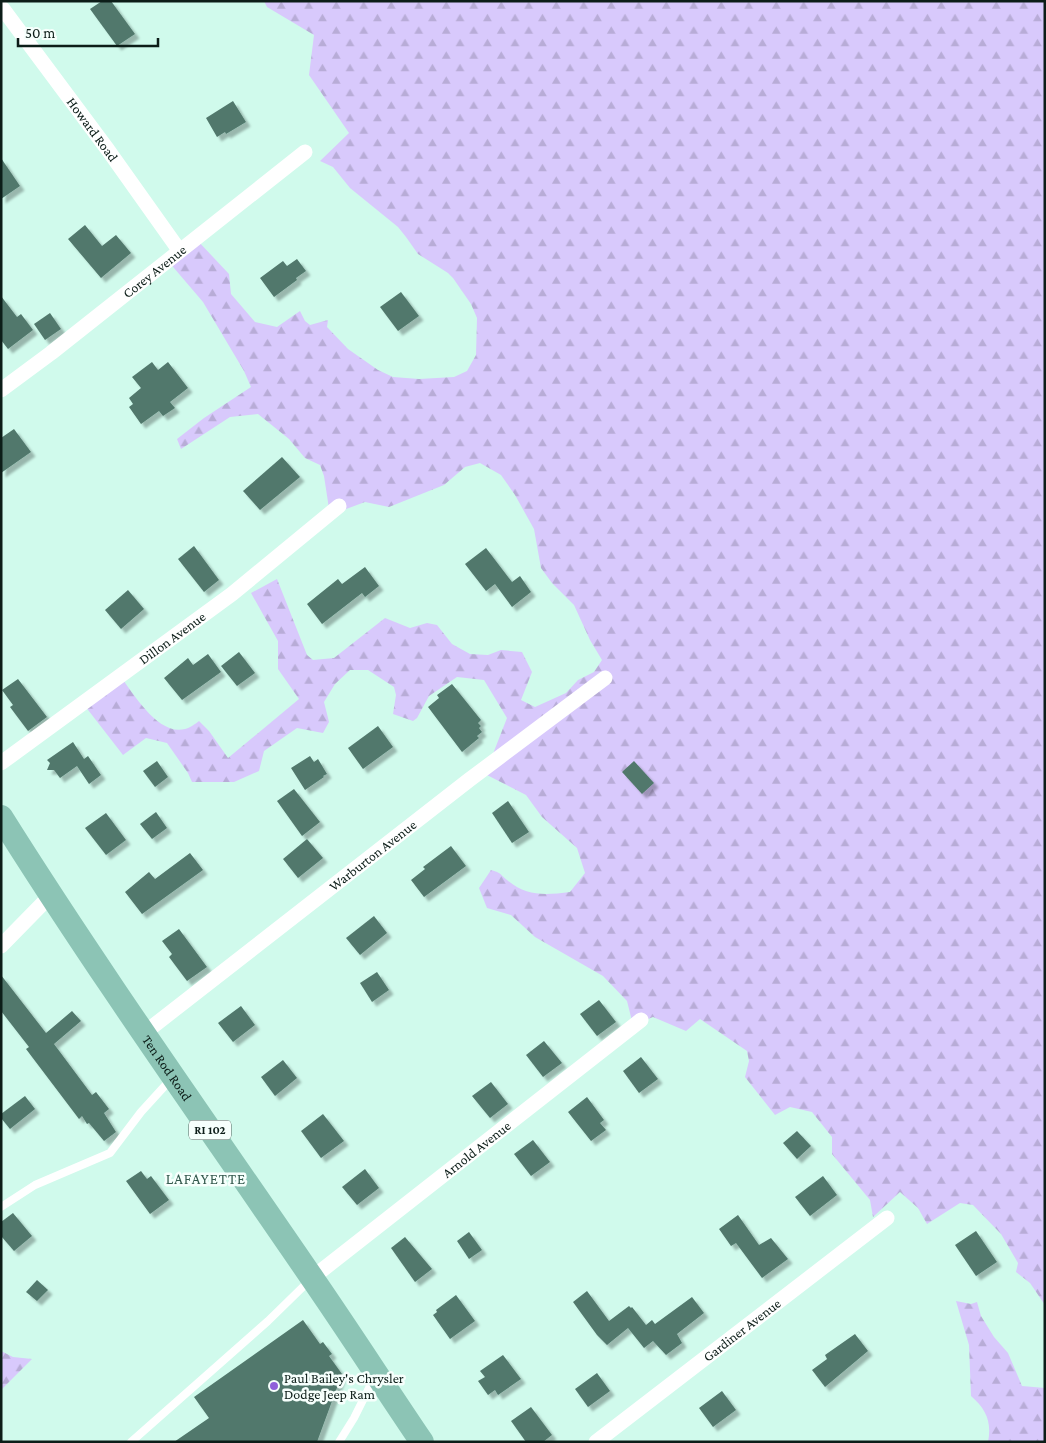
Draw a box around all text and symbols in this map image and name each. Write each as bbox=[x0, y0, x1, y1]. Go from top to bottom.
scale bar bbox=[18, 15, 158, 47]
text: 50 m bbox=[25, 25, 55, 41]
street label: Howard Road bbox=[64, 94, 122, 165]
street label: Corey Avenue bbox=[119, 241, 189, 301]
street label: Dillon Avenue bbox=[136, 608, 209, 668]
street label: Warburton Avenue bbox=[326, 816, 419, 894]
street label: Ten Rod Road bbox=[139, 1032, 196, 1104]
street label: Arnold Avenue bbox=[439, 1117, 514, 1181]
road number: RI 102 bbox=[189, 1120, 231, 1140]
district label: LAFAYETTE bbox=[166, 1171, 246, 1187]
street label: Gardiner Avenue bbox=[700, 1295, 784, 1365]
place label: Paul Bailey's Chrysler Dodge Jeep Ram bbox=[284, 1370, 404, 1402]
marker: Paul Bailey's Chrysler Dodge Jeep Ram bbox=[268, 1380, 280, 1392]

